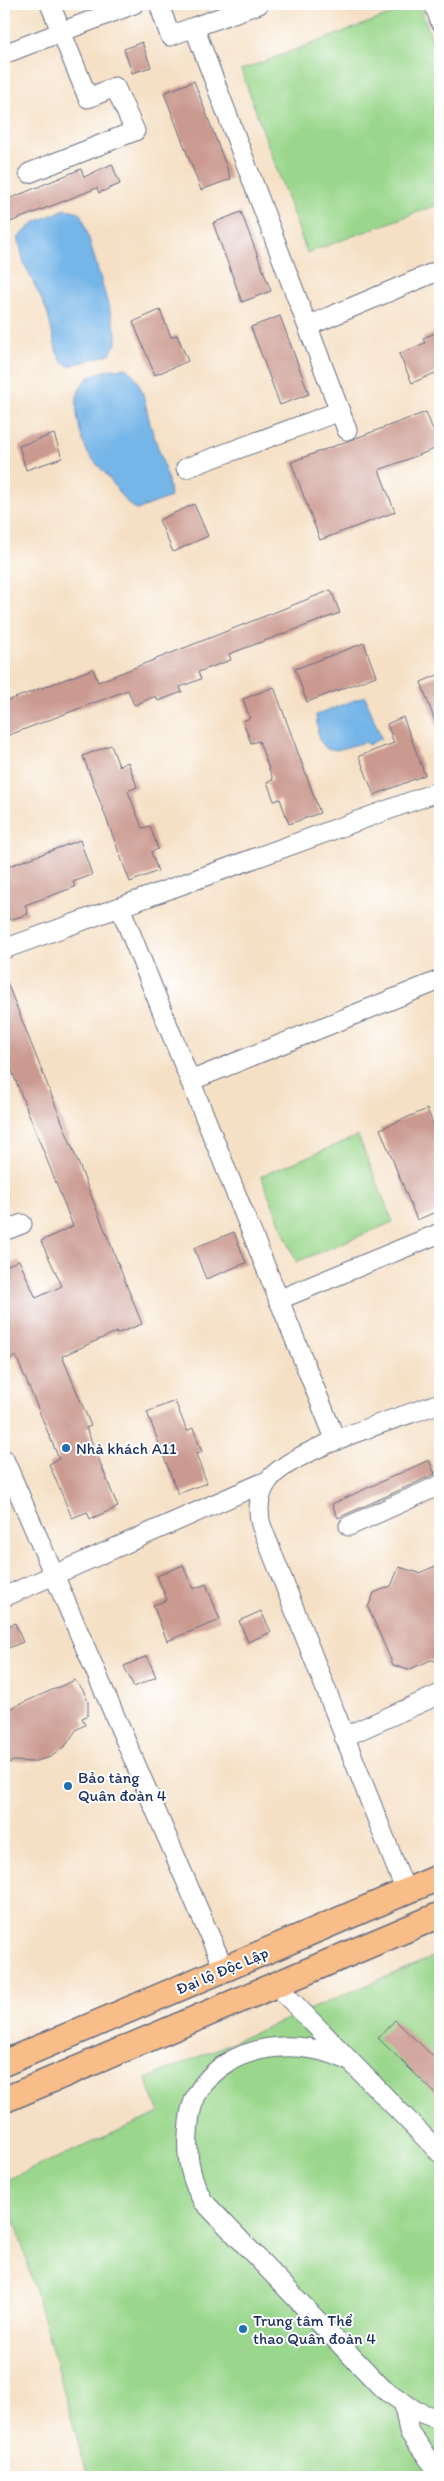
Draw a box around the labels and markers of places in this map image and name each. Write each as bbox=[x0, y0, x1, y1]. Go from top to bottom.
place label: Nhà khách A11 bbox=[76, 1439, 177, 1458]
marker: Nhà khách A11 bbox=[60, 1442, 72, 1454]
place label: Bảo tàng Quân đoàn 4 bbox=[78, 1768, 167, 1805]
marker: Bảo tàng Quân đoàn 4 bbox=[62, 1780, 74, 1792]
place label: Trung tâm Thể thao Quân đoàn 4 bbox=[253, 2311, 376, 2348]
marker: Trung tâm Thể thao Quân đoàn 4 bbox=[237, 2323, 249, 2335]

